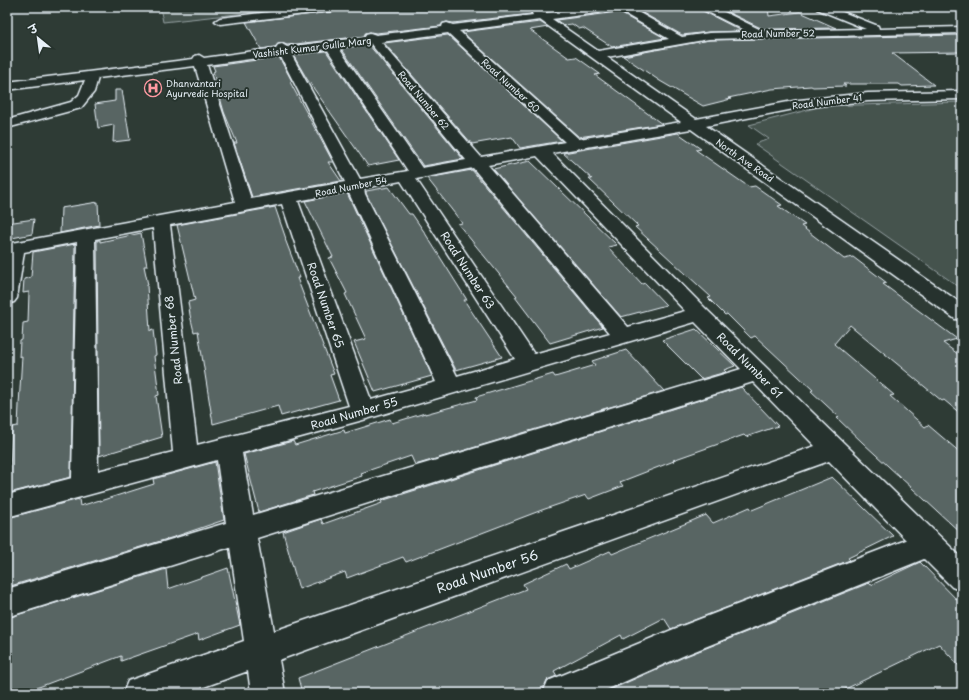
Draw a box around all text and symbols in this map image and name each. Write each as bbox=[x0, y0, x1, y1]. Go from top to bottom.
north arrow bbox=[18, 18, 58, 58]
text: उ bbox=[25, 19, 42, 39]
street label: Road Number 52 bbox=[741, 25, 815, 41]
street label: Vashisht Kumar Gulla Marg bbox=[252, 33, 372, 61]
street label: Road Number 60 bbox=[479, 55, 544, 115]
street label: Road Number 62 bbox=[395, 67, 453, 133]
place label: Dhanvantari Ayurvedic Hospital bbox=[166, 76, 248, 100]
hospital icon: Dhanvantari Ayurvedic Hospital bbox=[143, 78, 163, 98]
street label: Road Number 41 bbox=[791, 90, 863, 112]
street label: North Ave Road bbox=[713, 135, 777, 185]
street label: Road Number 54 bbox=[314, 172, 388, 200]
street label: Road Number 63 bbox=[437, 228, 499, 312]
street label: Road Number 65 bbox=[303, 260, 349, 350]
street label: Road Number 68 bbox=[160, 295, 186, 385]
street label: Road Number 61 bbox=[713, 328, 787, 402]
street label: Road Number 55 bbox=[308, 392, 400, 434]
street label: Road Number 56 bbox=[434, 545, 540, 597]

